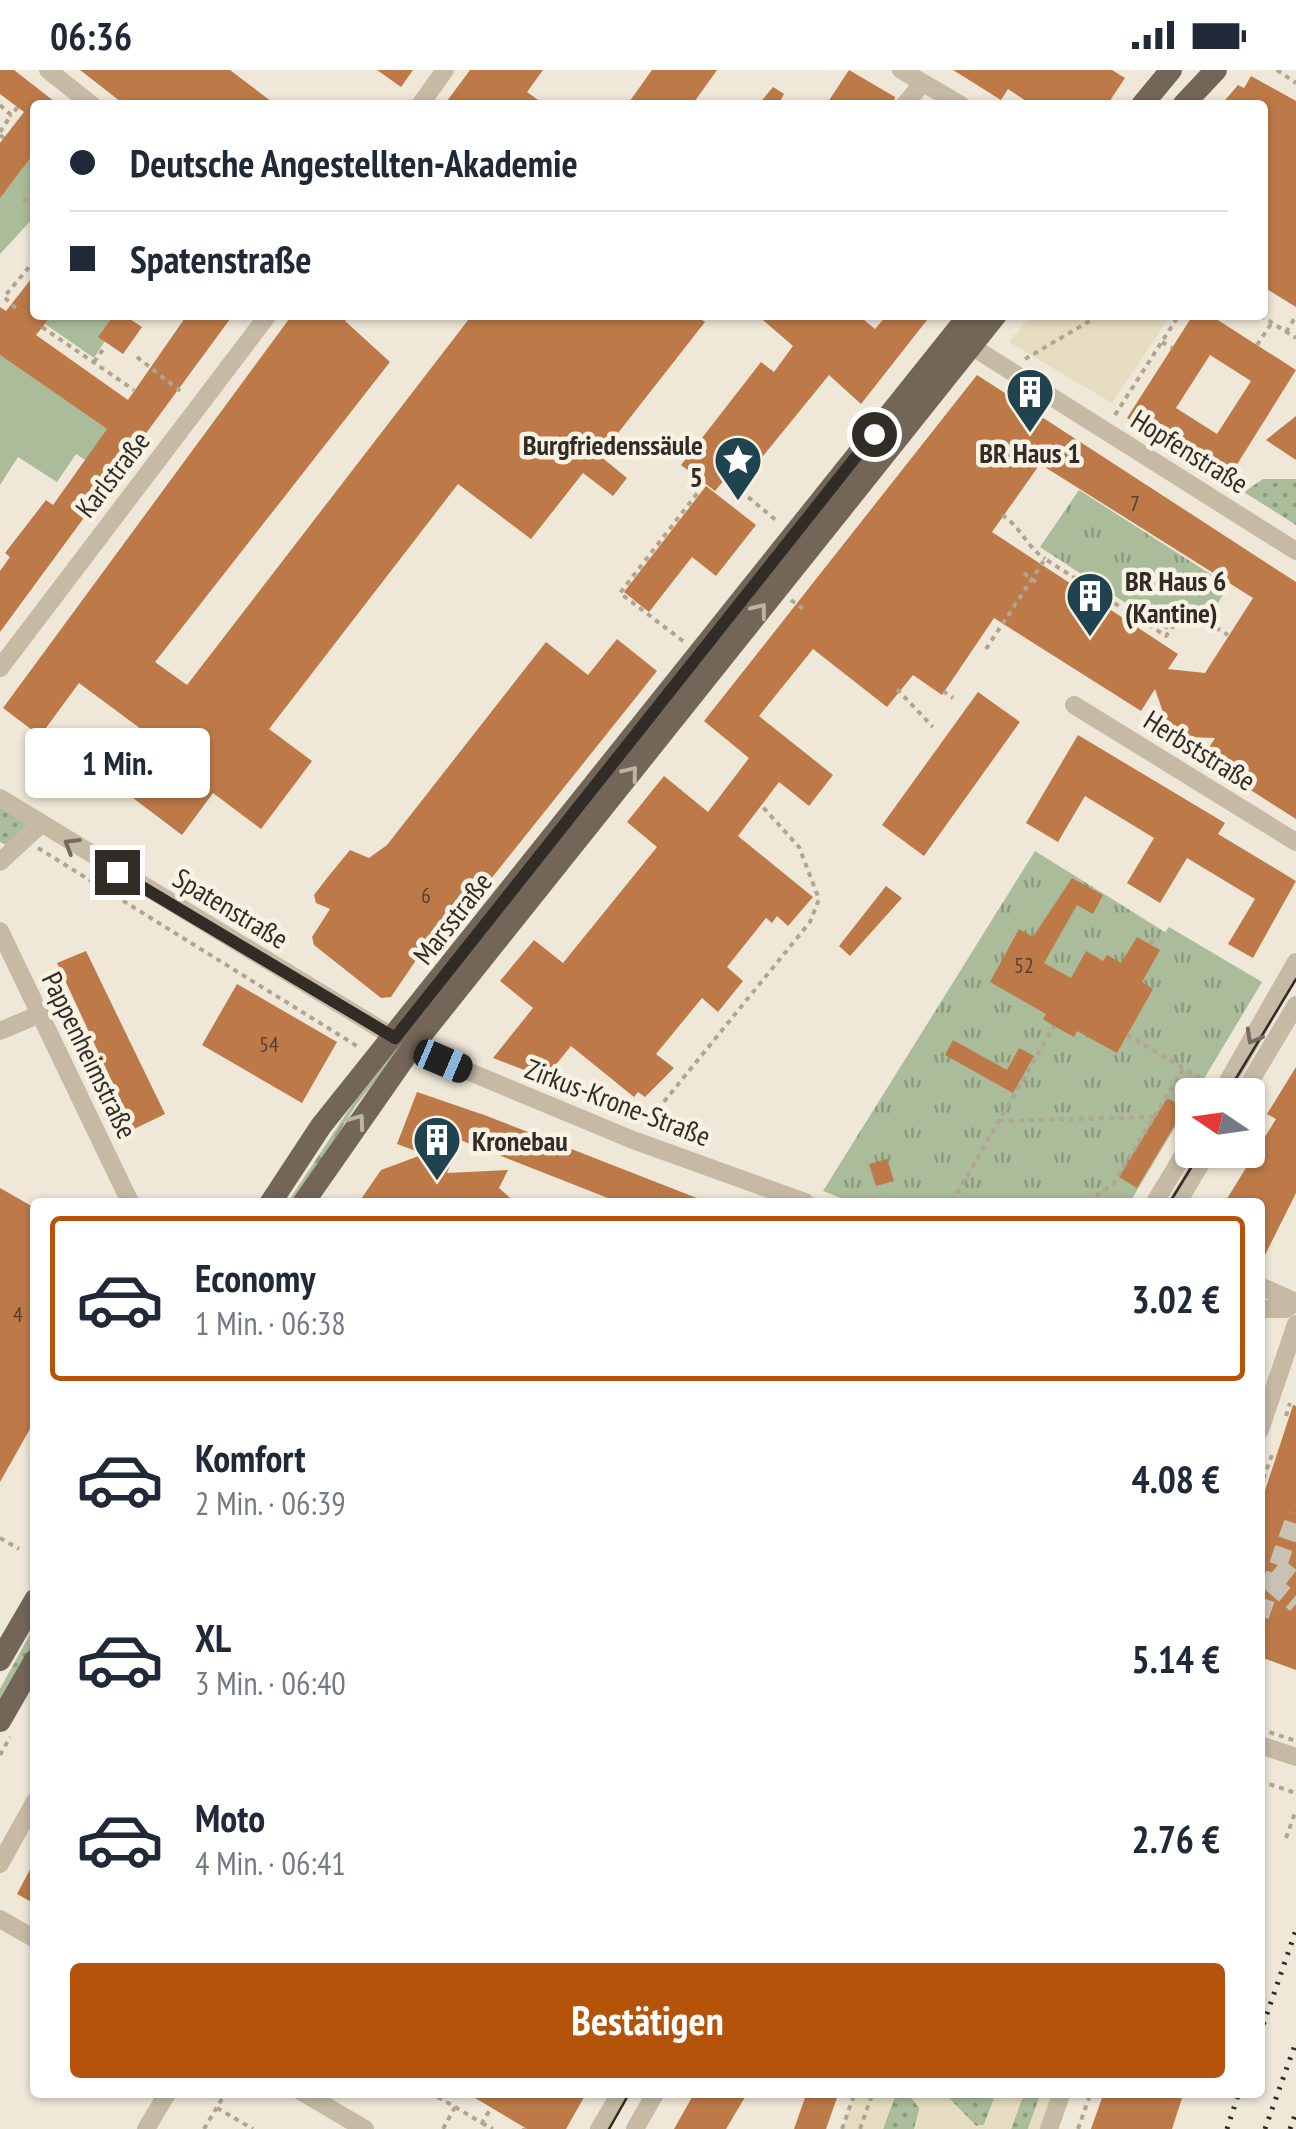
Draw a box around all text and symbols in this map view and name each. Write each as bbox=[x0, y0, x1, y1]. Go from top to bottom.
text: 06:36 bbox=[50, 11, 132, 60]
text: Deutsche Angestellten-Akademie bbox=[130, 138, 578, 187]
text: Spatenstraße bbox=[130, 234, 312, 283]
building icon: BR Haus 1 bbox=[1004, 366, 1056, 434]
street label: Hopfenstraße bbox=[1125, 401, 1255, 501]
route start bbox=[852, 412, 897, 457]
street label: Karlstraße bbox=[67, 423, 157, 525]
place label: Burgfriedenssäule 5 bbox=[523, 426, 703, 495]
place icon: Burgfriedenssäule 5 bbox=[712, 434, 764, 502]
place label: BR Haus 1 bbox=[979, 434, 1081, 471]
house number: 7 bbox=[1130, 489, 1140, 517]
place label: BR Haus 6 (Kantine) bbox=[1125, 562, 1226, 631]
building icon: BR Haus 6 (Kantine) bbox=[1064, 570, 1116, 638]
one-way arrow bbox=[749, 603, 766, 621]
street label: Herbststraße bbox=[1137, 701, 1263, 799]
callout: 1 Min. bbox=[24, 727, 210, 797]
text: 1 Min. bbox=[82, 742, 153, 784]
one-way arrow bbox=[619, 766, 637, 784]
one-way arrow bbox=[64, 837, 82, 857]
route end bbox=[95, 850, 140, 895]
street label: Spatenstraße bbox=[167, 859, 295, 957]
street label: Marsstraße bbox=[404, 864, 500, 972]
house number: 6 bbox=[421, 881, 431, 909]
house number: 52 bbox=[1014, 951, 1034, 979]
street label: Pappenheimstraße bbox=[34, 966, 146, 1144]
one-way arrow bbox=[1245, 1026, 1265, 1044]
house number: 54 bbox=[259, 1030, 279, 1058]
car bbox=[410, 1035, 476, 1087]
street label: Zirkus-Krone-Straße bbox=[520, 1050, 716, 1154]
north arrow bbox=[1175, 1078, 1265, 1168]
map controls bbox=[1175, 1078, 1265, 1168]
one-way arrow bbox=[345, 1114, 364, 1133]
building icon: Kronebau bbox=[411, 1114, 463, 1182]
place label: Kronebau bbox=[472, 1122, 568, 1159]
text: Economy bbox=[195, 1253, 315, 1302]
icon: car bbox=[75, 1254, 165, 1344]
text: 3.02 € bbox=[1131, 1274, 1220, 1323]
house number: 4 bbox=[13, 1300, 23, 1328]
text: 1 Min. · 06:38 bbox=[195, 1302, 346, 1344]
text: Komfort bbox=[195, 1433, 306, 1482]
icon: car bbox=[75, 1434, 165, 1524]
text: 4.08 € bbox=[1131, 1454, 1220, 1503]
text: 2 Min. · 06:39 bbox=[195, 1482, 346, 1524]
text: XL bbox=[195, 1613, 231, 1662]
icon: car bbox=[75, 1614, 165, 1704]
text: 5.14 € bbox=[1131, 1634, 1220, 1683]
text: 3 Min. · 06:40 bbox=[195, 1662, 346, 1704]
text: Moto bbox=[195, 1793, 265, 1842]
icon: car bbox=[75, 1794, 165, 1884]
text: 2.76 € bbox=[1131, 1814, 1220, 1863]
text: 4 Min. · 06:41 bbox=[195, 1842, 346, 1884]
button: Bestätigen bbox=[70, 1963, 1225, 2078]

